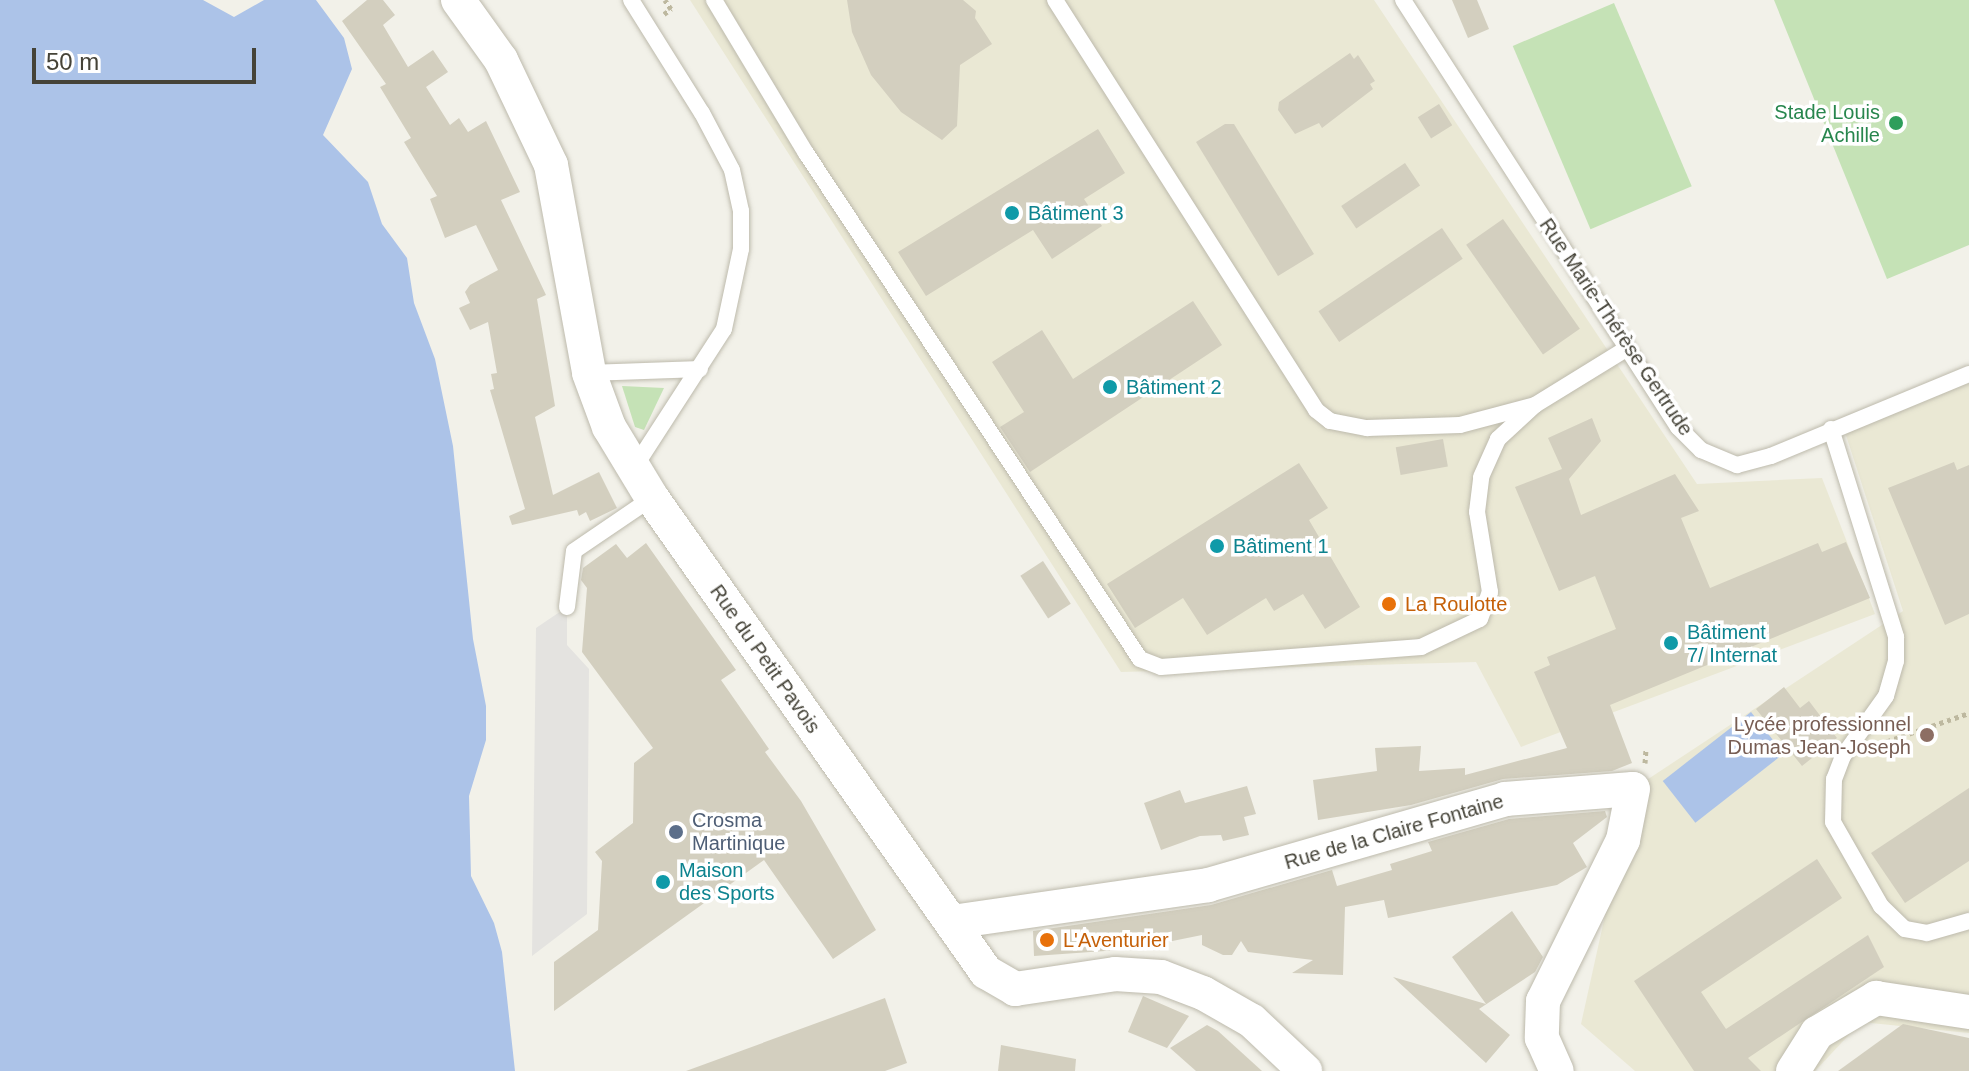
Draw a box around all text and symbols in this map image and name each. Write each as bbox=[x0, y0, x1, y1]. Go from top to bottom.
scale bar bbox=[36, 32, 260, 82]
text: 50 m bbox=[46, 48, 99, 75]
place label: Stade Louis Achille bbox=[1774, 100, 1880, 147]
marker: Stade Louis Achille bbox=[1887, 114, 1905, 132]
place label: Bâtiment 3 bbox=[1028, 201, 1124, 225]
marker: Bâtiment 3 bbox=[1003, 204, 1021, 222]
street label: Rue Marie-Thérèse Gertrude bbox=[1534, 214, 1698, 440]
place label: Bâtiment 2 bbox=[1126, 375, 1222, 399]
marker: Bâtiment 2 bbox=[1101, 378, 1119, 396]
place label: Bâtiment 1 bbox=[1233, 534, 1329, 558]
marker: Bâtiment 1 bbox=[1208, 537, 1226, 555]
street label: Rue du Petit Pavois bbox=[705, 580, 825, 738]
place label: La Roulotte bbox=[1405, 592, 1507, 616]
marker: La Roulotte bbox=[1380, 595, 1398, 613]
place label: Bâtiment 7/ Internat bbox=[1687, 620, 1777, 667]
marker: Bâtiment 7/ Internat bbox=[1662, 634, 1680, 652]
place label: Lycée professionnel Dumas Jean-Joseph bbox=[1728, 712, 1911, 759]
marker: Lycée professionnel Dumas Jean-Joseph bbox=[1918, 726, 1936, 744]
street label: Rue de la Claire Fontaine bbox=[1282, 789, 1506, 875]
place label: Crosma Martinique bbox=[692, 808, 785, 855]
marker: Crosma Martinique bbox=[667, 823, 685, 841]
place label: Maison des Sports bbox=[679, 858, 775, 905]
marker: Maison des Sports bbox=[654, 873, 672, 891]
place label: L'Aventurier bbox=[1063, 928, 1169, 952]
marker: L'Aventurier bbox=[1038, 931, 1056, 949]

